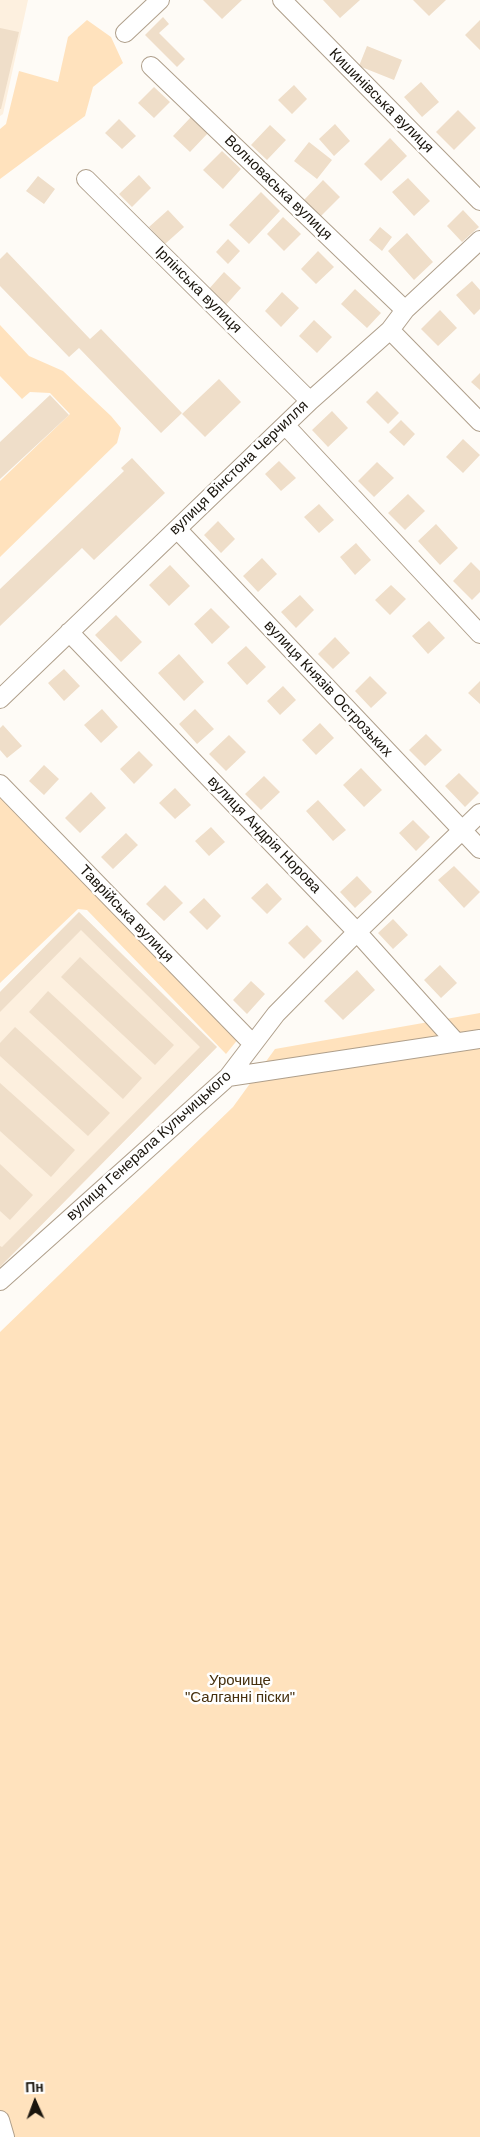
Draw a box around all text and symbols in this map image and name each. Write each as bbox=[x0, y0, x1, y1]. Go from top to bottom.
street label: Кишинівська вулиця bbox=[325, 45, 437, 157]
street label: Волноваська вулиця bbox=[220, 132, 336, 244]
street label: Ірпінська вулиця bbox=[151, 243, 245, 337]
street label: вулиця Вінстона Черчилля bbox=[166, 397, 312, 539]
street label: вулиця Князів Острозьких bbox=[260, 617, 396, 761]
street label: вулиця Андрія Норова bbox=[203, 773, 325, 897]
street label: Таврійська вулиця bbox=[75, 862, 177, 966]
street label: вулиця Генерала Кульчицького bbox=[63, 1067, 235, 1225]
park label: Урочище "Салганні піски" bbox=[185, 1672, 295, 1707]
north arrow bbox=[10, 2077, 60, 2127]
text: Пн bbox=[25, 2079, 44, 2095]

